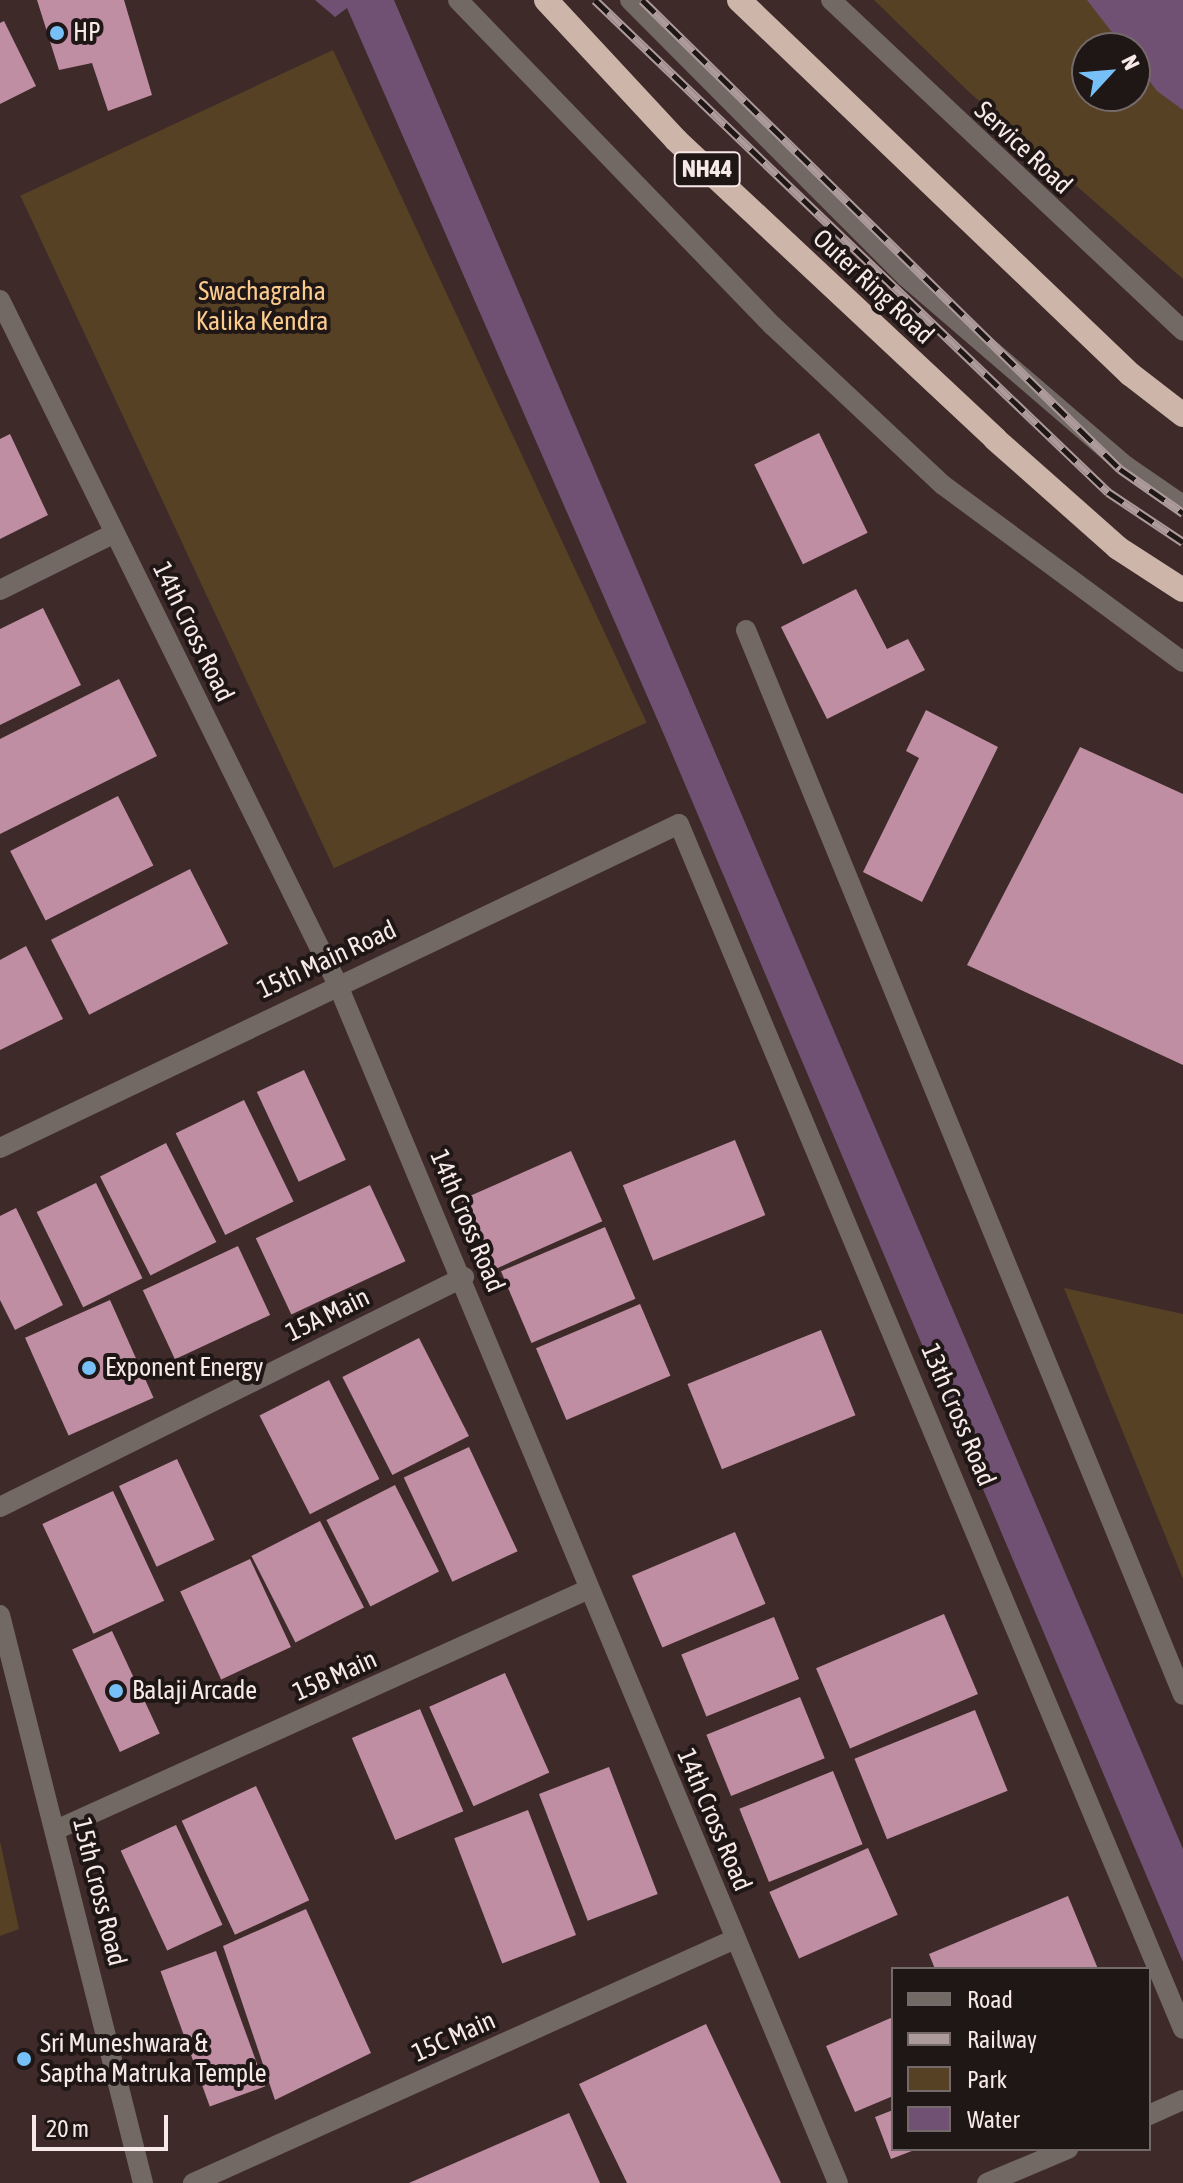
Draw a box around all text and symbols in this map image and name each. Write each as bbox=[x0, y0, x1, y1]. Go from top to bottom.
place label: HP bbox=[73, 17, 101, 49]
marker: HP bbox=[48, 24, 66, 42]
north arrow bbox=[1071, 32, 1151, 112]
text: N bbox=[1116, 51, 1145, 74]
street label: Service Road bbox=[968, 95, 1078, 201]
road number: NH44 bbox=[673, 149, 741, 189]
street label: Outer Ring Road bbox=[806, 223, 940, 351]
park label: Swachagraha Kalika Kendra bbox=[196, 276, 328, 338]
street label: 14th Cross Road bbox=[146, 557, 240, 707]
street label: 15th Main Road bbox=[253, 914, 401, 1006]
street label: 14th Cross Road bbox=[423, 1145, 511, 1297]
street label: 15A Main bbox=[281, 1282, 375, 1348]
street label: 13th Cross Road bbox=[914, 1339, 1002, 1491]
place label: Exponent Energy bbox=[105, 1352, 263, 1384]
marker: Exponent Energy bbox=[80, 1359, 98, 1377]
street label: 15B Main bbox=[288, 1644, 382, 1708]
place label: Balaji Arcade bbox=[132, 1675, 257, 1707]
marker: Balaji Arcade bbox=[107, 1682, 125, 1700]
street label: 14th Cross Road bbox=[670, 1744, 758, 1896]
street label: 15th Cross Road bbox=[66, 1815, 132, 1969]
legend bbox=[891, 1967, 1151, 2151]
text: Road bbox=[967, 1986, 1013, 2013]
street label: 15C Main bbox=[408, 2005, 500, 2069]
text: Railway bbox=[967, 2026, 1037, 2053]
place label: Sri Muneshwara & Saptha Matruka Temple bbox=[40, 2028, 267, 2090]
marker: Sri Muneshwara & Saptha Matruka Temple bbox=[15, 2050, 33, 2068]
text: Park bbox=[967, 2066, 1007, 2093]
scale bar bbox=[36, 2099, 172, 2149]
text: Water bbox=[967, 2106, 1020, 2133]
text: 20 m bbox=[46, 2115, 89, 2142]

